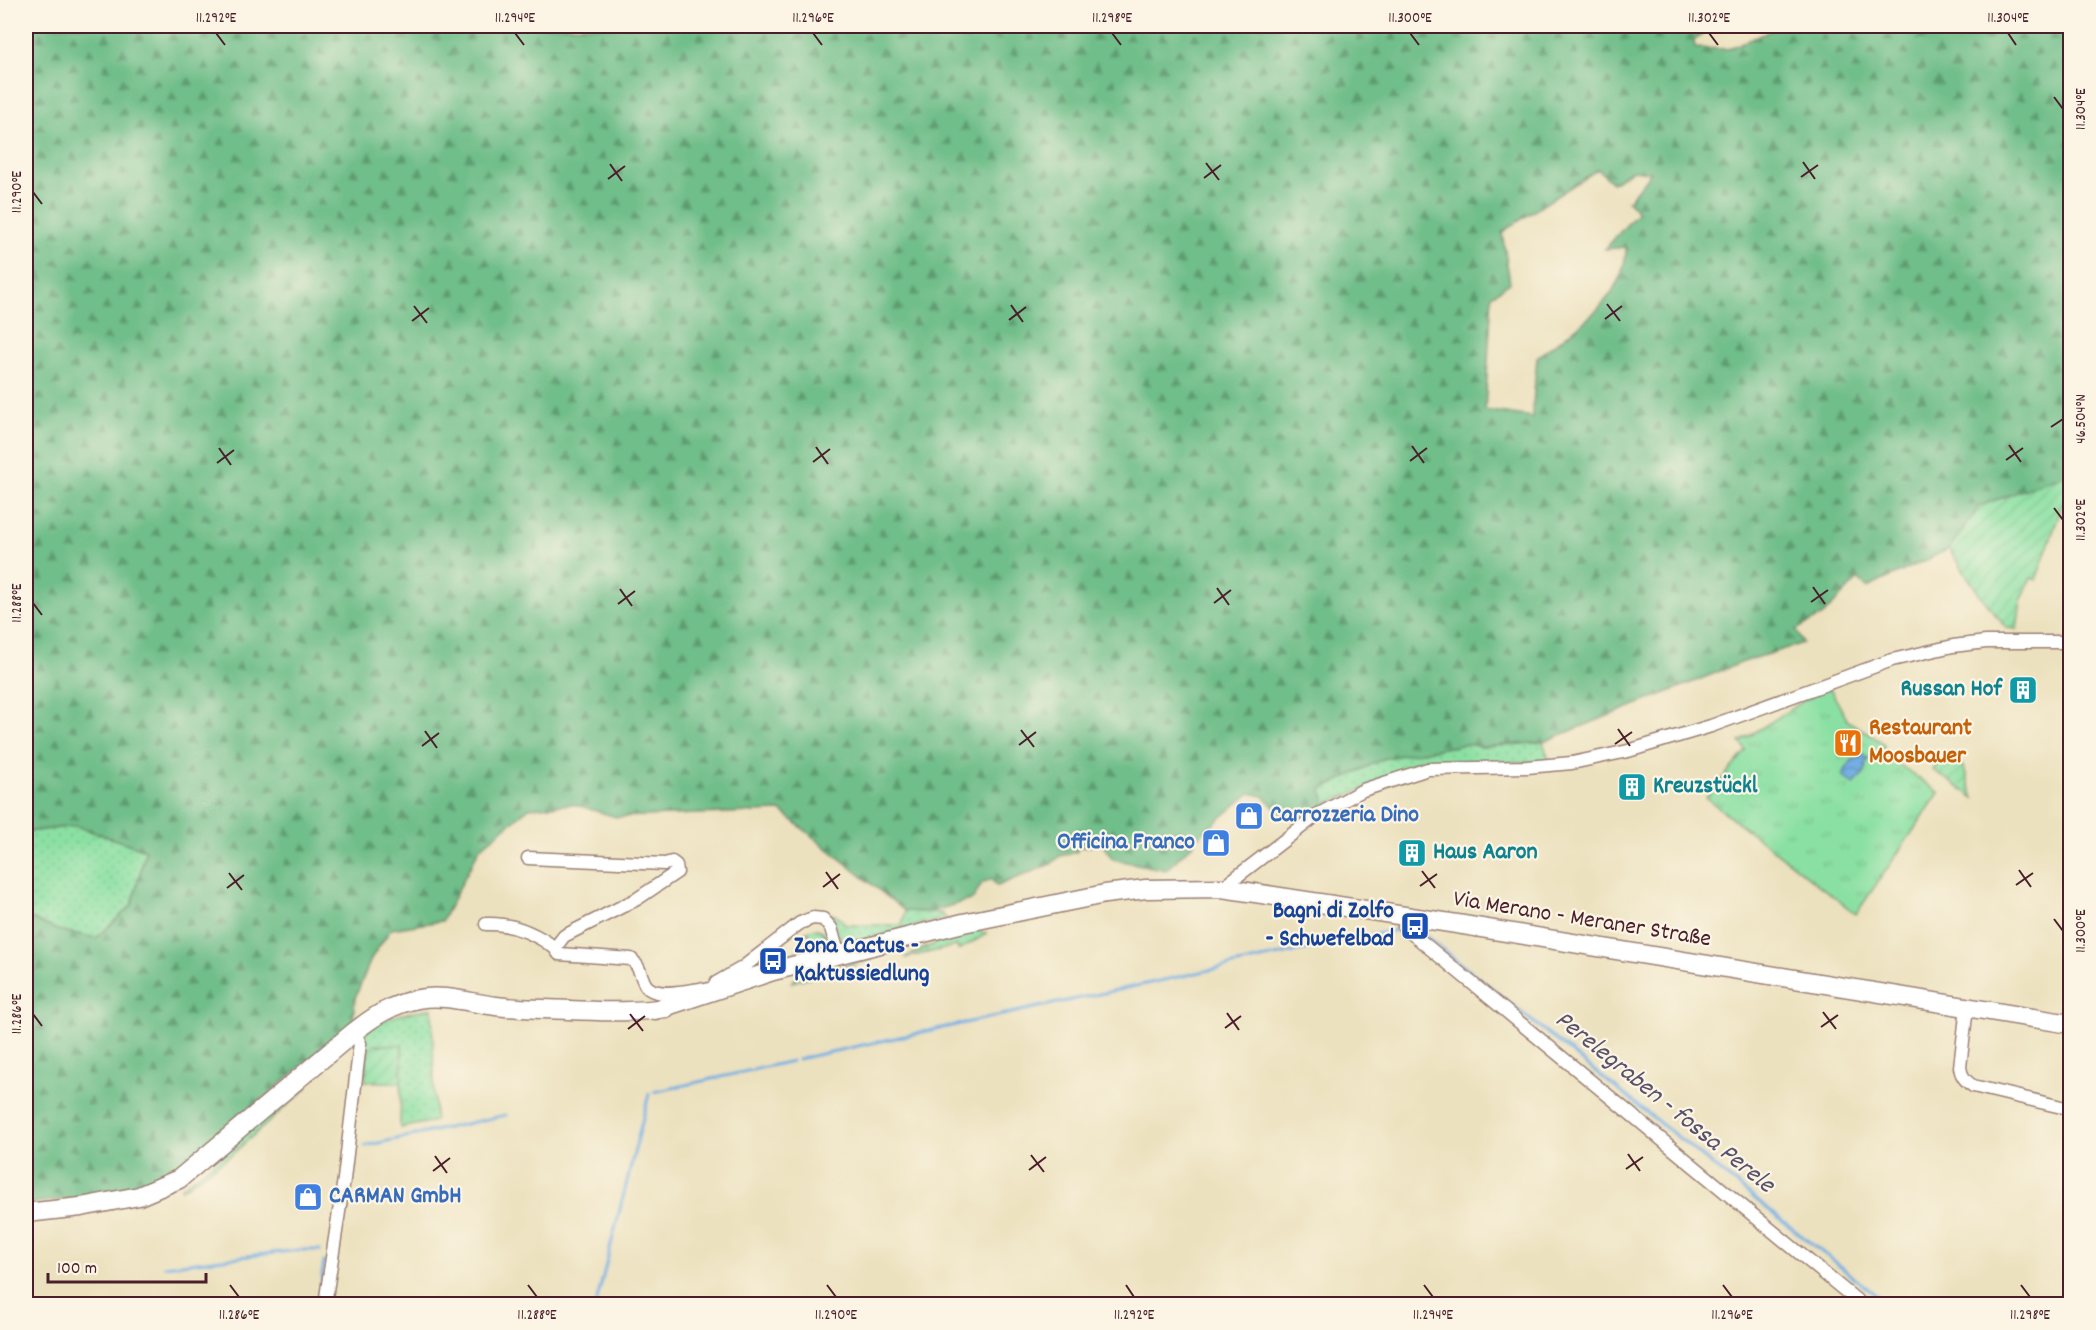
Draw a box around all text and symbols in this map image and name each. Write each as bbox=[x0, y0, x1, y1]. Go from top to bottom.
text: 11.292°E bbox=[196, 8, 237, 30]
text: 11.294°E bbox=[495, 8, 535, 30]
text: 11.296°E bbox=[792, 8, 834, 30]
text: 11.298°E bbox=[1092, 8, 1132, 30]
text: 11.300°E bbox=[1388, 8, 1432, 30]
text: 11.302°E bbox=[1688, 8, 1730, 30]
text: 11.304°E bbox=[1987, 8, 2029, 30]
text: 11.304°E bbox=[2071, 88, 2093, 130]
text: 11.290°E bbox=[7, 171, 29, 213]
text: 46.504°N bbox=[2071, 394, 2093, 444]
text: 11.302°E bbox=[2071, 499, 2093, 541]
text: 11.288°E bbox=[7, 583, 29, 623]
place label: Russan Hof bbox=[1901, 673, 2004, 707]
building icon: Russan Hof bbox=[2007, 674, 2039, 706]
place label: Restaurant Moosbauer bbox=[1869, 712, 1972, 774]
restaurant icon: Restaurant Moosbauer bbox=[1832, 727, 1864, 759]
place label: Kreuzstückl bbox=[1653, 770, 1758, 804]
building icon: Kreuzstückl bbox=[1616, 771, 1648, 803]
place label: Carrozzeria Dino bbox=[1270, 799, 1419, 833]
shop icon: Carrozzeria Dino bbox=[1233, 800, 1265, 832]
place label: Officina Franco bbox=[1057, 826, 1195, 860]
shop icon: Officina Franco bbox=[1200, 827, 1232, 859]
place label: Haus Aaron bbox=[1433, 836, 1538, 870]
building icon: Haus Aaron bbox=[1396, 837, 1428, 869]
street label: Via Merano - Meraner Straße bbox=[1451, 883, 1713, 957]
place label: Bagni di Zolfo - Schwefelbad bbox=[1265, 895, 1394, 957]
text: 11.300°E bbox=[2071, 909, 2093, 953]
bus stop icon: Bagni di Zolfo - Schwefelbad bbox=[1399, 910, 1431, 942]
place label: Zona Cactus - Kaktussiedlung bbox=[794, 930, 929, 992]
bus stop icon: Zona Cactus - Kaktussiedlung bbox=[757, 945, 789, 977]
text: 11.286°E bbox=[7, 994, 29, 1034]
water label: Perelegraben - fossa Perele bbox=[1546, 1003, 1783, 1204]
place label: CARMAN GmbH bbox=[329, 1180, 461, 1214]
shop icon: CARMAN GmbH bbox=[292, 1181, 324, 1213]
scale bar bbox=[48, 1246, 206, 1284]
text: 100 m bbox=[57, 1257, 97, 1282]
text: 11.286°E bbox=[219, 1305, 259, 1327]
text: 11.288°E bbox=[517, 1305, 557, 1327]
text: 11.290°E bbox=[815, 1305, 857, 1327]
text: 11.292°E bbox=[1114, 1305, 1155, 1327]
text: 11.294°E bbox=[1413, 1305, 1453, 1327]
text: 11.296°E bbox=[1711, 1305, 1753, 1327]
text: 11.298°E bbox=[2010, 1305, 2050, 1327]

